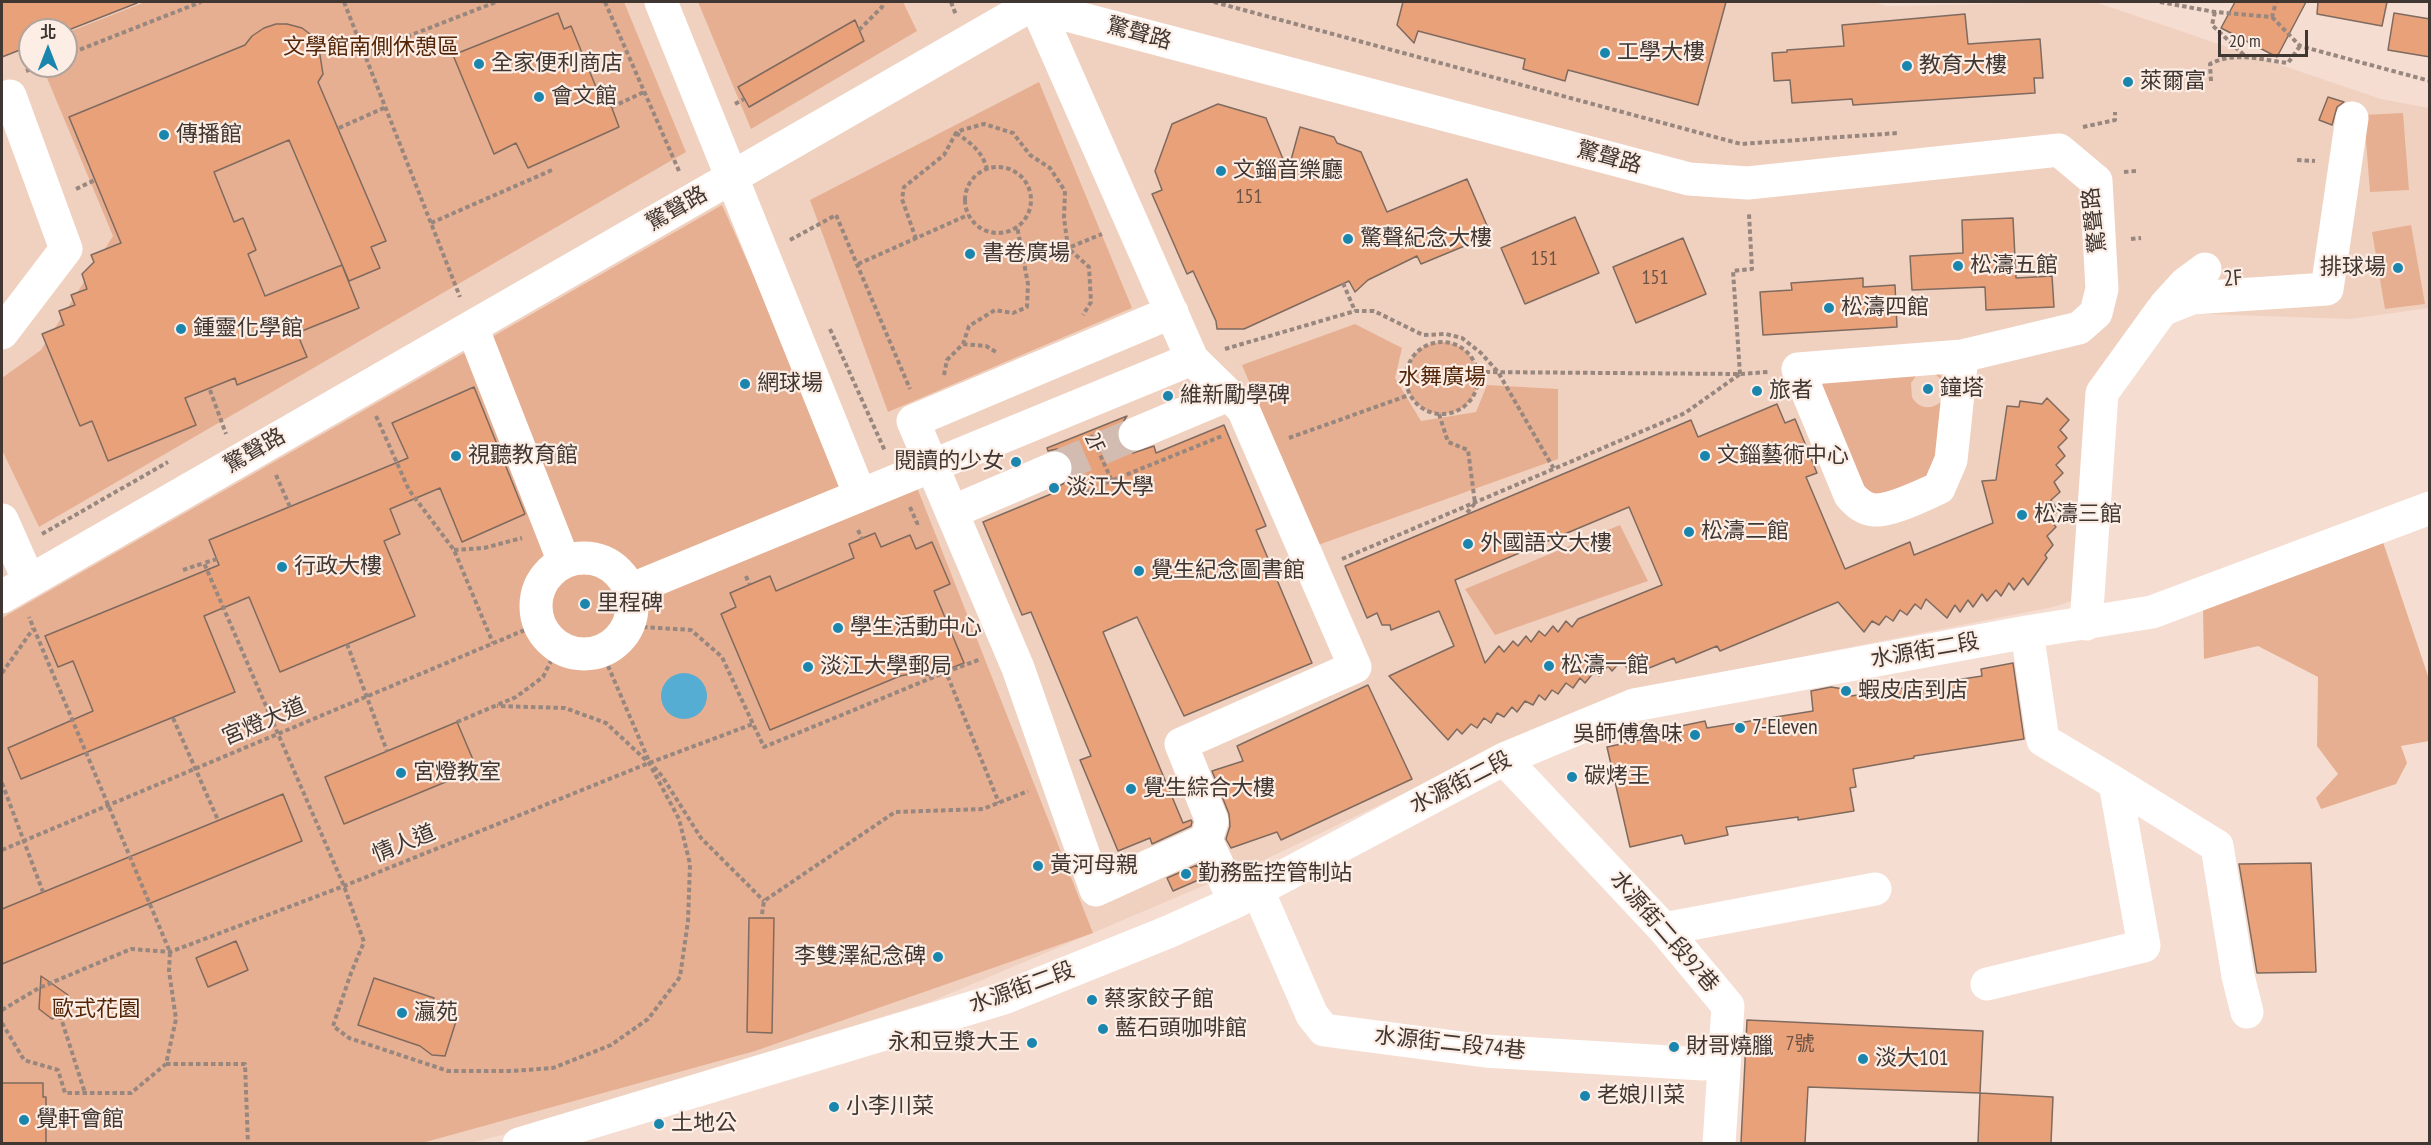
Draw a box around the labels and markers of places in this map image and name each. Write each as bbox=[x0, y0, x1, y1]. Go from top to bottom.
place label: 工學大樓 bbox=[1617, 40, 1705, 66]
marker: 工學大樓 bbox=[1598, 46, 1612, 60]
place label: 全家便利商店 bbox=[491, 51, 623, 77]
place label: 教育大樓 bbox=[1919, 53, 2007, 79]
marker: 全家便利商店 bbox=[472, 57, 486, 71]
marker: 教育大樓 bbox=[1900, 59, 1914, 73]
place label: 萊爾富 bbox=[2140, 69, 2206, 95]
marker: 萊爾富 bbox=[2121, 75, 2135, 89]
place label: 會文館 bbox=[551, 84, 617, 110]
marker: 會文館 bbox=[532, 90, 546, 104]
place label: 傳播館 bbox=[176, 122, 242, 148]
marker: 傳播館 bbox=[157, 128, 171, 142]
place label: 文錙音樂廳 bbox=[1233, 158, 1343, 184]
marker: 文錙音樂廳 bbox=[1214, 164, 1228, 178]
place label: 驚聲紀念大樓 bbox=[1360, 226, 1492, 252]
marker: 驚聲紀念大樓 bbox=[1341, 232, 1355, 246]
place label: 書卷廣場 bbox=[982, 241, 1070, 267]
marker: 書卷廣場 bbox=[963, 247, 977, 261]
place label: 松濤五館 bbox=[1970, 253, 2058, 279]
place label: 排球場 bbox=[2320, 255, 2386, 281]
marker: 松濤五館 bbox=[1951, 259, 1965, 273]
marker: 排球場 bbox=[2391, 261, 2405, 275]
place label: 松濤四館 bbox=[1841, 295, 1929, 321]
marker: 松濤四館 bbox=[1822, 301, 1836, 315]
place label: 鍾靈化學館 bbox=[193, 316, 303, 342]
marker: 鍾靈化學館 bbox=[174, 322, 188, 336]
place label: 網球場 bbox=[757, 371, 823, 397]
place label: 鐘塔 bbox=[1940, 376, 1984, 402]
marker: 網球場 bbox=[738, 377, 752, 391]
place label: 旅者 bbox=[1769, 378, 1813, 404]
marker: 鐘塔 bbox=[1921, 382, 1935, 396]
place label: 維新勵學碑 bbox=[1180, 383, 1290, 409]
marker: 旅者 bbox=[1750, 384, 1764, 398]
marker: 維新勵學碑 bbox=[1161, 389, 1175, 403]
place label: 視聽教育館 bbox=[468, 443, 578, 469]
place label: 文錙藝術中心 bbox=[1717, 443, 1849, 469]
marker: 視聽教育館 bbox=[449, 449, 463, 463]
place label: 閱讀的少女 bbox=[894, 449, 1004, 475]
marker: 文錙藝術中心 bbox=[1698, 449, 1712, 463]
marker: 閱讀的少女 bbox=[1009, 455, 1023, 469]
place label: 淡江大學 bbox=[1066, 475, 1154, 501]
marker: 淡江大學 bbox=[1047, 481, 1061, 495]
place label: 松濤三館 bbox=[2034, 502, 2122, 528]
marker: 松濤三館 bbox=[2015, 508, 2029, 522]
place label: 松濤二館 bbox=[1701, 519, 1789, 545]
marker: 松濤二館 bbox=[1682, 525, 1696, 539]
place label: 外國語文大樓 bbox=[1480, 531, 1612, 557]
marker: 外國語文大樓 bbox=[1461, 537, 1475, 551]
place label: 行政大樓 bbox=[294, 554, 382, 580]
place label: 覺生紀念圖書館 bbox=[1151, 558, 1305, 584]
marker: 行政大樓 bbox=[275, 560, 289, 574]
marker: 覺生紀念圖書館 bbox=[1132, 564, 1146, 578]
place label: 里程碑 bbox=[597, 591, 663, 617]
marker: 里程碑 bbox=[578, 597, 592, 611]
place label: 學生活動中心 bbox=[850, 615, 982, 641]
marker: 學生活動中心 bbox=[831, 621, 845, 635]
place label: 松濤一館 bbox=[1561, 653, 1649, 679]
place label: 淡江大學郵局 bbox=[820, 654, 952, 680]
marker: 松濤一館 bbox=[1542, 659, 1556, 673]
marker: 淡江大學郵局 bbox=[801, 660, 815, 674]
place label: 蝦皮店到店 bbox=[1858, 678, 1968, 704]
marker: 蝦皮店到店 bbox=[1839, 684, 1853, 698]
place label: 7-Eleven bbox=[1752, 715, 1818, 741]
marker: 7-Eleven bbox=[1733, 721, 1747, 735]
place label: 吳師傅魯味 bbox=[1573, 722, 1683, 748]
marker: 吳師傅魯味 bbox=[1688, 728, 1702, 742]
place label: 宮燈教室 bbox=[413, 760, 501, 786]
place label: 碳烤王 bbox=[1584, 764, 1650, 790]
marker: 宮燈教室 bbox=[394, 766, 408, 780]
marker: 碳烤王 bbox=[1565, 770, 1579, 784]
place label: 覺生綜合大樓 bbox=[1143, 776, 1275, 802]
marker: 覺生綜合大樓 bbox=[1124, 782, 1138, 796]
place label: 黃河母親 bbox=[1050, 853, 1138, 879]
marker: 黃河母親 bbox=[1031, 859, 1045, 873]
place label: 勤務監控管制站 bbox=[1198, 861, 1352, 887]
marker: 勤務監控管制站 bbox=[1179, 867, 1193, 881]
place label: 李雙澤紀念碑 bbox=[794, 944, 926, 970]
marker: 李雙澤紀念碑 bbox=[931, 950, 945, 964]
place label: 蔡家餃子館 bbox=[1104, 987, 1214, 1013]
marker: 蔡家餃子館 bbox=[1085, 993, 1099, 1007]
place label: 瀛苑 bbox=[414, 1000, 458, 1026]
marker: 瀛苑 bbox=[395, 1006, 409, 1020]
place label: 藍石頭咖啡館 bbox=[1115, 1016, 1247, 1042]
marker: 藍石頭咖啡館 bbox=[1096, 1022, 1110, 1036]
place label: 永和豆漿大王 bbox=[888, 1030, 1020, 1056]
place label: 財哥燒臘 bbox=[1686, 1034, 1774, 1060]
marker: 永和豆漿大王 bbox=[1025, 1036, 1039, 1050]
marker: 財哥燒臘 bbox=[1667, 1040, 1681, 1054]
place label: 淡大101 bbox=[1875, 1046, 1949, 1072]
marker: 淡大101 bbox=[1856, 1052, 1870, 1066]
place label: 老娘川菜 bbox=[1597, 1083, 1685, 1109]
marker: 老娘川菜 bbox=[1578, 1089, 1592, 1103]
place label: 小李川菜 bbox=[846, 1094, 934, 1120]
marker: 小李川菜 bbox=[827, 1100, 841, 1114]
place label: 覺軒會館 bbox=[36, 1107, 124, 1133]
place label: 土地公 bbox=[671, 1111, 737, 1137]
marker: 覺軒會館 bbox=[17, 1113, 31, 1127]
marker: 土地公 bbox=[652, 1117, 666, 1131]

